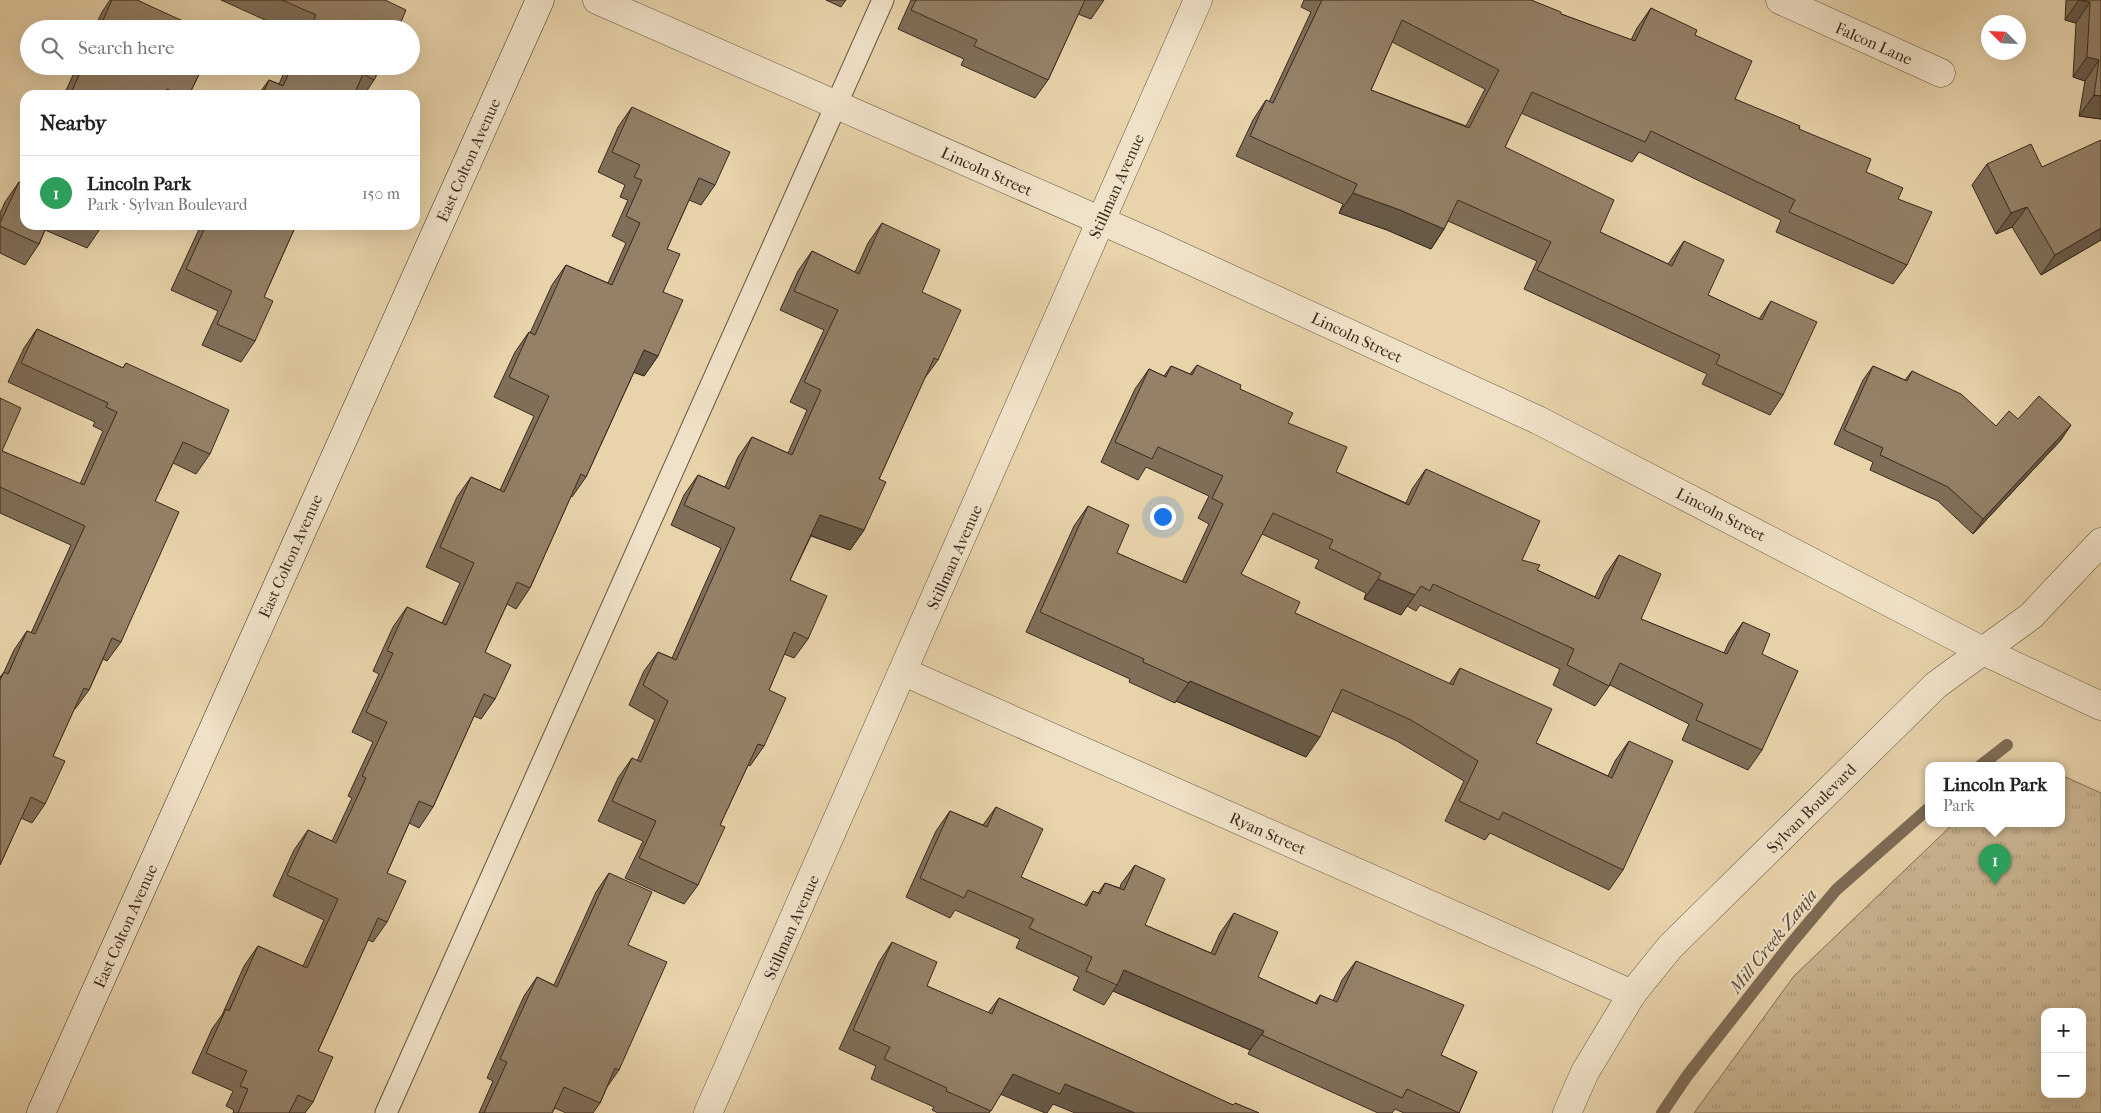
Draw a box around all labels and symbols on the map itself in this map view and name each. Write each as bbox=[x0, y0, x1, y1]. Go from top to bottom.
north arrow bbox=[1981, 15, 2026, 60]
street label: Falcon Lane bbox=[1832, 18, 1915, 69]
street label: East Colton Avenue bbox=[433, 95, 504, 225]
street label: Stillman Avenue bbox=[1085, 131, 1148, 242]
street label: Lincoln Street bbox=[938, 143, 1036, 200]
street label: Lincoln Street bbox=[1308, 308, 1405, 367]
street label: Lincoln Street bbox=[1673, 484, 1769, 545]
street label: East Colton Avenue bbox=[255, 491, 326, 621]
street label: Stillman Avenue bbox=[923, 502, 986, 613]
your location bbox=[1150, 504, 1176, 530]
street label: Sylvan Boulevard bbox=[1763, 759, 1860, 857]
street label: Ryan Street bbox=[1227, 808, 1309, 859]
pin: 1 bbox=[1979, 844, 2011, 885]
street label: East Colton Avenue bbox=[90, 861, 161, 991]
street label: Stillman Avenue bbox=[760, 872, 823, 983]
water label: Mill Creek Zanja bbox=[1724, 885, 1822, 999]

